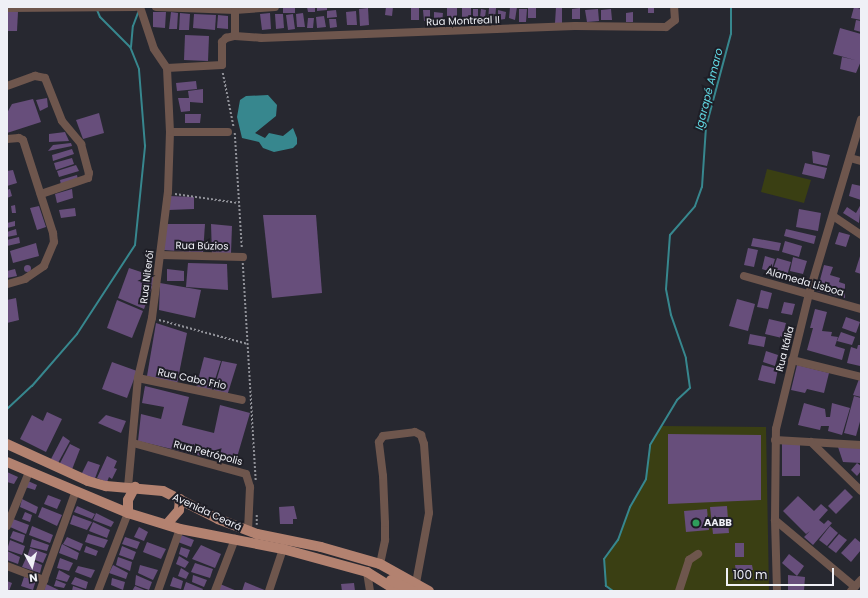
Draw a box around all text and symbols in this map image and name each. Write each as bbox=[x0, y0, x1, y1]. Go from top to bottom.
street label: Rua Montreal II bbox=[426, 14, 500, 28]
water label: Igarapé Amaro bbox=[692, 47, 726, 131]
street label: Rua Búzios bbox=[175, 240, 229, 252]
street label: Rua Niterói bbox=[138, 250, 156, 304]
street label: Alameda Lisboa bbox=[765, 265, 845, 299]
street label: Rua Itália bbox=[774, 325, 796, 373]
street label: Rua Cabo Frio bbox=[157, 366, 227, 392]
street label: Rua Petrópolis bbox=[172, 438, 244, 468]
street label: Avenida Ceará bbox=[171, 491, 243, 533]
place label: AABB bbox=[704, 517, 732, 529]
marker: AABB bbox=[691, 518, 701, 528]
north arrow bbox=[12, 546, 52, 586]
scale bar bbox=[728, 560, 836, 586]
text: 100 m bbox=[733, 566, 767, 583]
text: N bbox=[28, 569, 39, 586]

